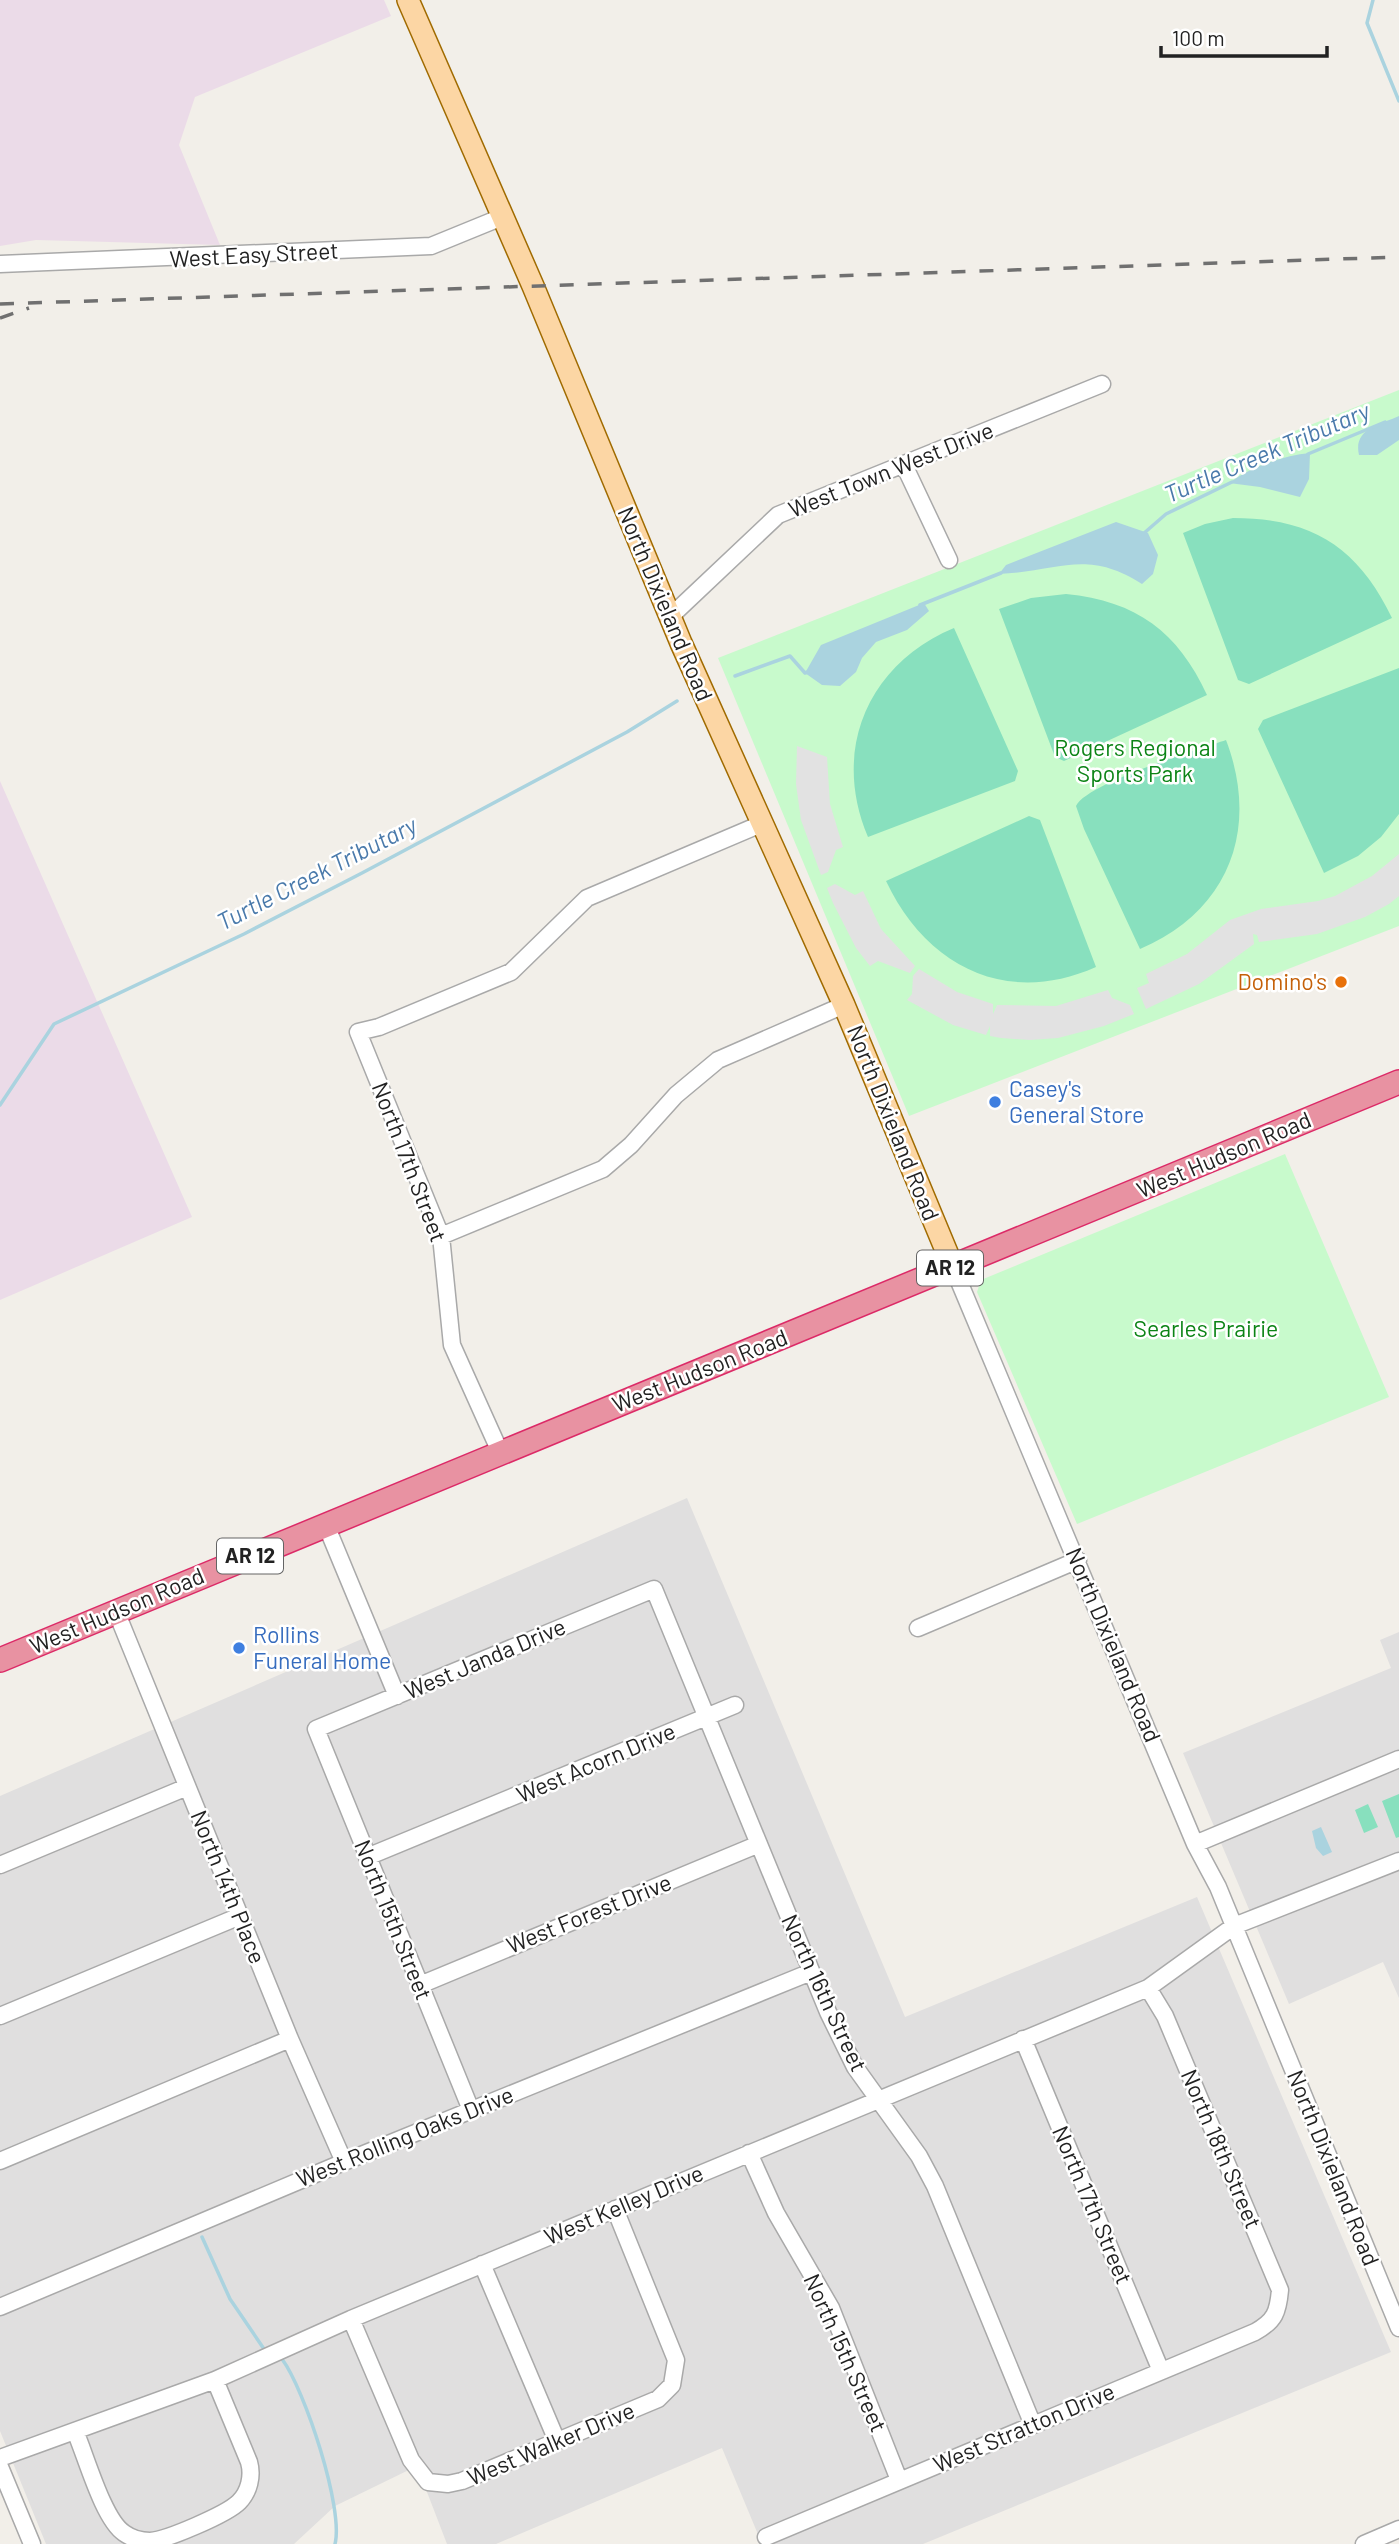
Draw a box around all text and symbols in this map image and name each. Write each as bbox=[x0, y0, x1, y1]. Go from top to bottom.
scale bar bbox=[1161, 14, 1327, 58]
text: 100 m bbox=[1172, 25, 1225, 50]
street label: West Easy Street bbox=[169, 236, 339, 272]
water label: Turtle Creek Tributary bbox=[1159, 395, 1375, 508]
street label: West Town West Drive bbox=[784, 415, 997, 523]
street label: North Dixieland Road bbox=[612, 502, 720, 705]
park label: Rogers Regional Sports Park bbox=[1054, 733, 1216, 787]
water label: Turtle Creek Tributary bbox=[212, 809, 422, 936]
place label: Domino's bbox=[1237, 967, 1327, 995]
marker: Domino's bbox=[1333, 974, 1349, 990]
street label: North Dixieland Road bbox=[842, 1021, 946, 1225]
place label: Casey's General Store bbox=[1009, 1074, 1144, 1128]
street label: North 17th Street bbox=[367, 1078, 453, 1246]
marker: Casey's General Store bbox=[987, 1094, 1003, 1110]
street label: West Hudson Road bbox=[1132, 1105, 1315, 1203]
road number: AR 12 bbox=[917, 1250, 983, 1286]
park label: Searles Prairie bbox=[1134, 1314, 1278, 1342]
street label: West Hudson Road bbox=[608, 1322, 791, 1418]
road number: AR 12 bbox=[217, 1538, 283, 1574]
street label: North Dixieland Road bbox=[1060, 1543, 1168, 1746]
street label: West Hudson Road bbox=[25, 1561, 208, 1659]
street label: West Janda Drive bbox=[400, 1611, 569, 1705]
place label: Rollins Funeral Home bbox=[253, 1620, 391, 1674]
marker: Rollins Funeral Home bbox=[231, 1640, 247, 1656]
street label: West Acorn Drive bbox=[512, 1716, 679, 1808]
street label: North 14th Place bbox=[185, 1806, 272, 1967]
street label: North 15th Street bbox=[349, 1835, 439, 2004]
street label: West Forest Drive bbox=[502, 1867, 675, 1959]
street label: North 16th Street bbox=[776, 1910, 874, 2076]
street label: North 18th Street bbox=[1176, 2065, 1268, 2232]
street label: North Dixieland Road bbox=[1282, 2066, 1386, 2270]
street label: West Rolling Oaks Drive bbox=[292, 2080, 517, 2192]
street label: North 17th Street bbox=[1047, 2121, 1139, 2288]
street label: West Kelley Drive bbox=[540, 2158, 707, 2250]
street label: North 15th Street bbox=[799, 2269, 893, 2436]
street label: West Stratton Drive bbox=[929, 2376, 1118, 2478]
street label: West Walker Drive bbox=[463, 2395, 638, 2491]

